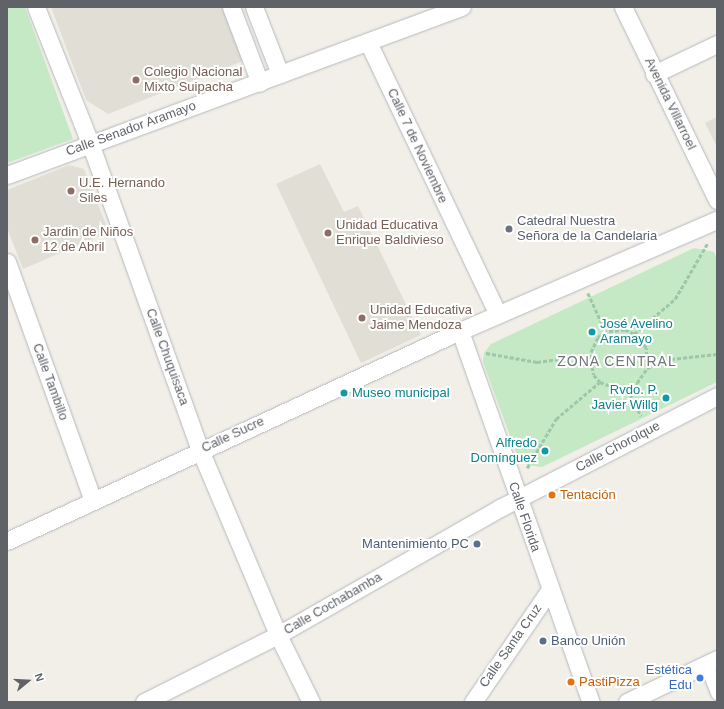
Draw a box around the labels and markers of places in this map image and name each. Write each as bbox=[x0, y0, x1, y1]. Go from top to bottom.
place label: Colegio Nacional Mixto Suipacha bbox=[144, 65, 242, 96]
marker: Colegio Nacional Mixto Suipacha bbox=[131, 75, 141, 85]
place label: U.E. Hernando Siles bbox=[79, 176, 165, 207]
marker: U.E. Hernando Siles bbox=[66, 186, 76, 196]
place label: Catedral Nuestra Señora de la Candelaria bbox=[517, 214, 657, 245]
place label: Unidad Educativa Enrique Baldivieso bbox=[336, 218, 444, 249]
marker: Catedral Nuestra Señora de la Candelaria bbox=[504, 224, 514, 234]
place label: Jardin de Niños 12 de Abril bbox=[43, 225, 133, 256]
marker: Unidad Educativa Enrique Baldivieso bbox=[323, 228, 333, 238]
marker: Jardin de Niños 12 de Abril bbox=[30, 235, 40, 245]
place label: Unidad Educativa Jaime Mendoza bbox=[370, 303, 472, 334]
marker: Unidad Educativa Jaime Mendoza bbox=[357, 313, 367, 323]
place label: José Avelino Aramayo bbox=[600, 317, 673, 348]
marker: José Avelino Aramayo bbox=[587, 327, 597, 337]
place label: Rvdo. P. Javier Willg bbox=[592, 383, 658, 414]
place label: Museo municipal bbox=[352, 385, 450, 401]
marker: Museo municipal bbox=[339, 388, 349, 398]
marker: Rvdo. P. Javier Willg bbox=[661, 393, 671, 403]
place label: Alfredo Domínguez bbox=[471, 436, 537, 467]
marker: Alfredo Domínguez bbox=[540, 446, 550, 456]
place label: Tentación bbox=[560, 487, 616, 503]
marker: Tentación bbox=[547, 490, 557, 500]
place label: Mantenimiento PC bbox=[362, 536, 469, 552]
marker: Mantenimiento PC bbox=[472, 539, 482, 549]
place label: Banco Unión bbox=[551, 633, 625, 649]
marker: Banco Unión bbox=[538, 636, 548, 646]
place label: Estética Edu bbox=[646, 663, 692, 694]
marker: Estética Edu bbox=[695, 673, 705, 683]
place label: PastiPizza bbox=[579, 674, 640, 690]
marker: PastiPizza bbox=[566, 677, 576, 687]

